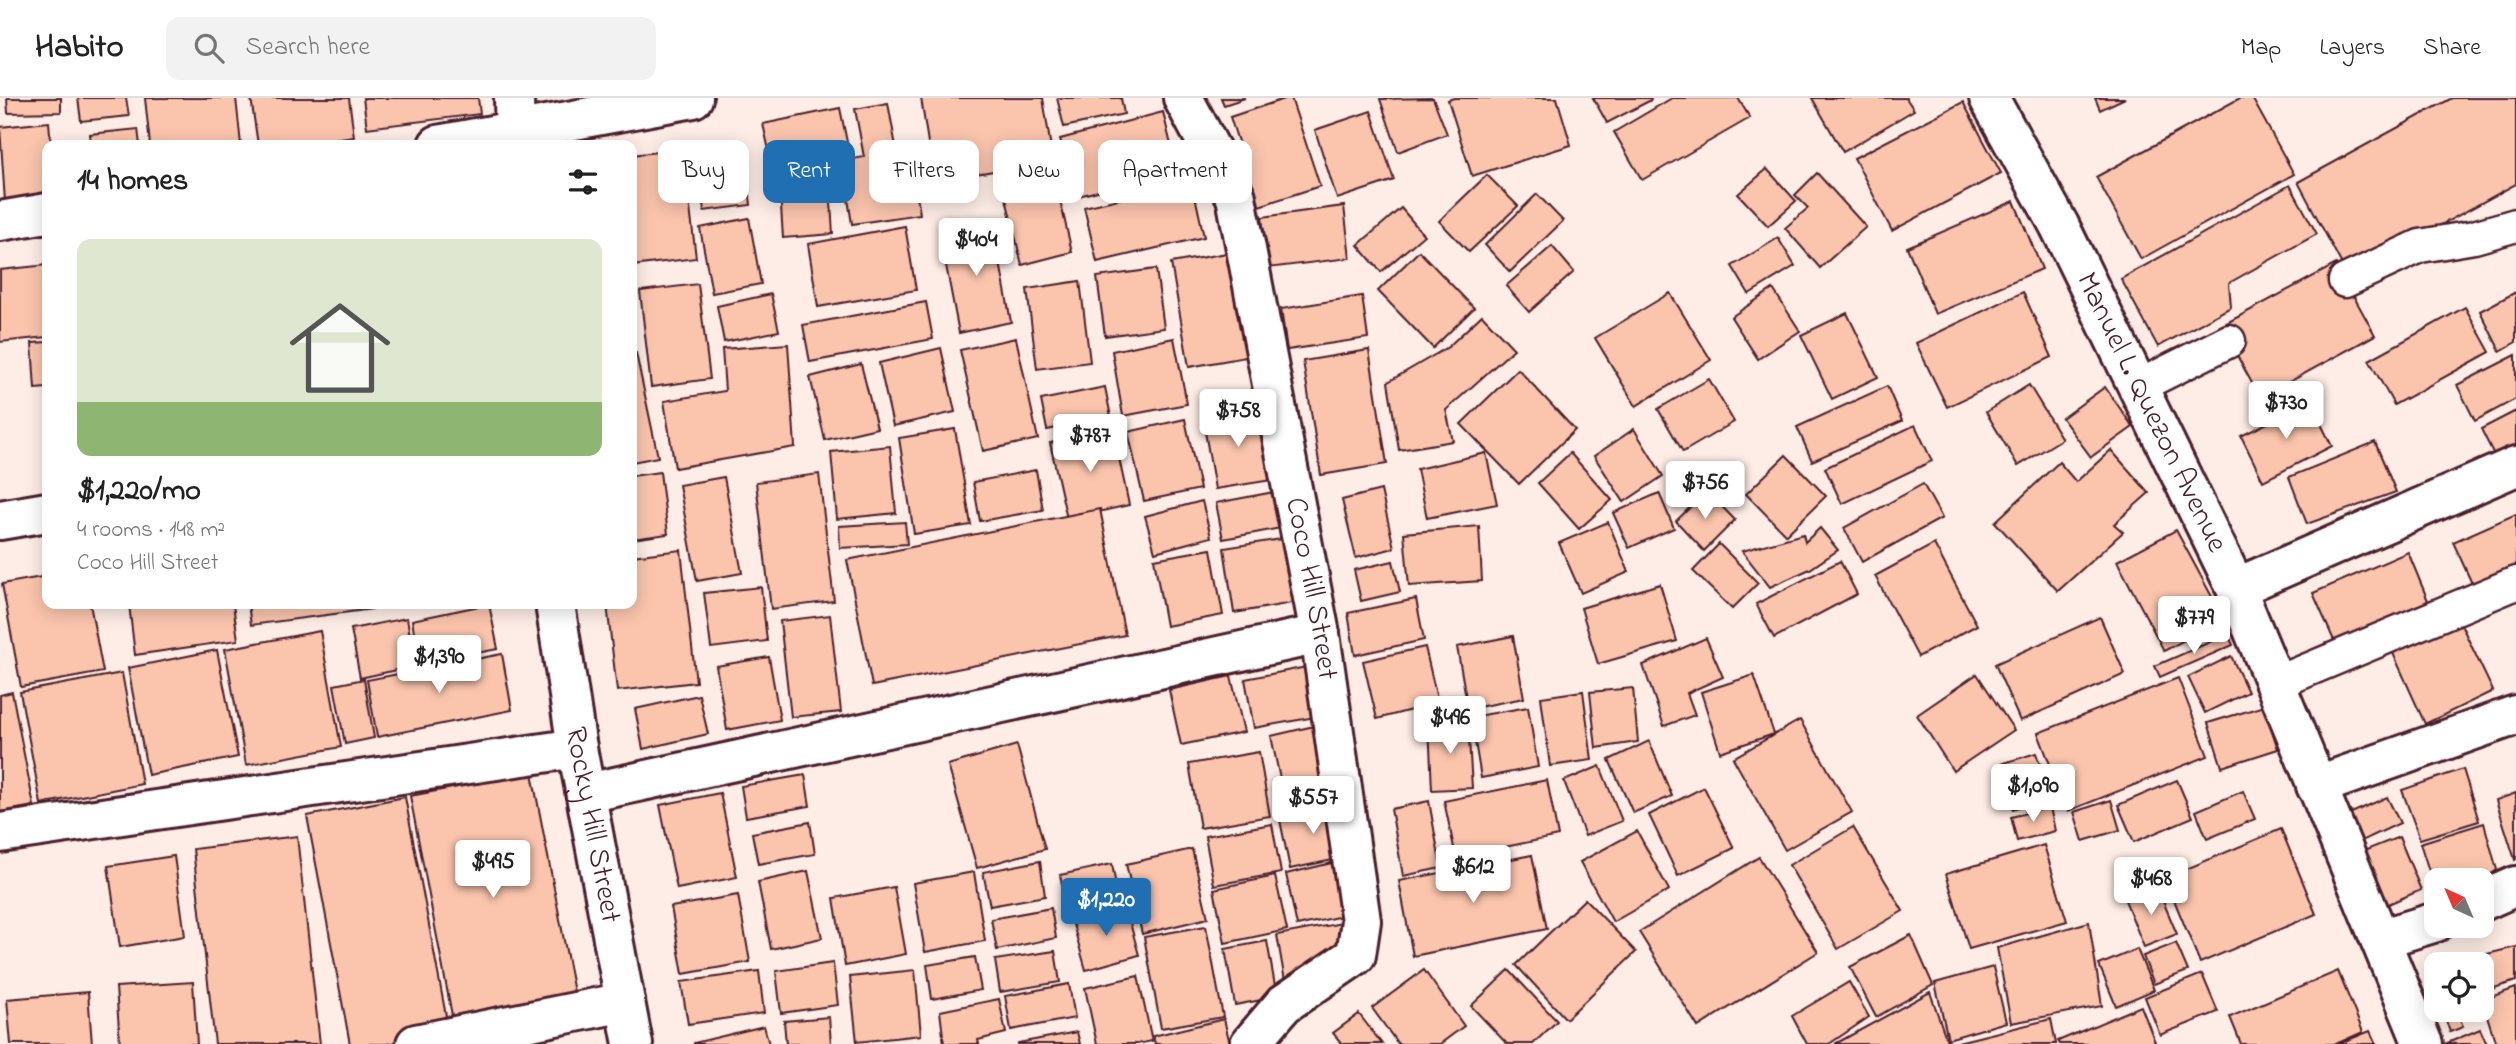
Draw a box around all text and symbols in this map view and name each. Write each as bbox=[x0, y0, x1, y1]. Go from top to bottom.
search box bbox=[166, 17, 656, 80]
text: Habito bbox=[35, 24, 124, 72]
icon: search bbox=[190, 29, 228, 67]
text: Search here bbox=[246, 29, 370, 67]
text: Map bbox=[2241, 31, 2281, 66]
text: Layers bbox=[2319, 31, 2385, 66]
text: Share bbox=[2423, 31, 2481, 66]
chip: Buy bbox=[658, 140, 749, 203]
chip: Rent bbox=[763, 140, 855, 203]
chip: Filters bbox=[869, 140, 979, 203]
chip: New bbox=[993, 140, 1084, 203]
chip: Apartment bbox=[1098, 140, 1252, 203]
text: 14 homes bbox=[77, 160, 188, 204]
icon: filters bbox=[564, 163, 602, 201]
pin: $404 bbox=[935, 218, 1017, 278]
text: $404 bbox=[955, 224, 997, 257]
street label: Manuel L. Quezon Avenue bbox=[2064, 265, 2238, 561]
icon: home bbox=[277, 285, 403, 411]
pin: $730 bbox=[2245, 382, 2327, 441]
text: $730 bbox=[2265, 387, 2307, 420]
pin: $758 bbox=[1197, 390, 1279, 449]
text: $758 bbox=[1215, 395, 1261, 428]
pin: $787 bbox=[1049, 414, 1131, 474]
text: $787 bbox=[1069, 420, 1111, 453]
pin: $756 bbox=[1664, 462, 1746, 521]
text: $756 bbox=[1682, 467, 1728, 500]
text: $1,220/mo bbox=[77, 470, 201, 514]
street label: Coco Hill Street bbox=[1272, 494, 1348, 683]
text: 4 rooms · 148 m² bbox=[77, 514, 225, 547]
text: Coco Hill Street bbox=[77, 547, 218, 580]
pin: $779 bbox=[2153, 596, 2235, 656]
text: $779 bbox=[2174, 602, 2214, 635]
pin: $1,390 bbox=[382, 636, 496, 695]
text: $1,390 bbox=[413, 641, 465, 674]
pin: $496 bbox=[1409, 696, 1491, 756]
text: $496 bbox=[1430, 702, 1470, 735]
street label: Rocky Hill Street bbox=[552, 724, 632, 927]
pin: $1,090 bbox=[1976, 764, 2090, 824]
text: $1,090 bbox=[2007, 770, 2059, 803]
pin: $557 bbox=[1272, 776, 1354, 836]
text: $557 bbox=[1288, 782, 1338, 815]
pin: $495 bbox=[452, 840, 534, 900]
text: $495 bbox=[471, 846, 515, 879]
pin: $612 bbox=[1432, 846, 1514, 905]
text: $612 bbox=[1452, 851, 1494, 884]
pin: $468 bbox=[2110, 858, 2192, 917]
text: $468 bbox=[2130, 863, 2172, 896]
north arrow bbox=[2424, 868, 2494, 938]
map controls bbox=[2424, 868, 2494, 1022]
pin: $1,220 bbox=[1049, 878, 1163, 938]
text: $1,220 bbox=[1077, 884, 1135, 917]
button: locate bbox=[2424, 952, 2494, 1022]

